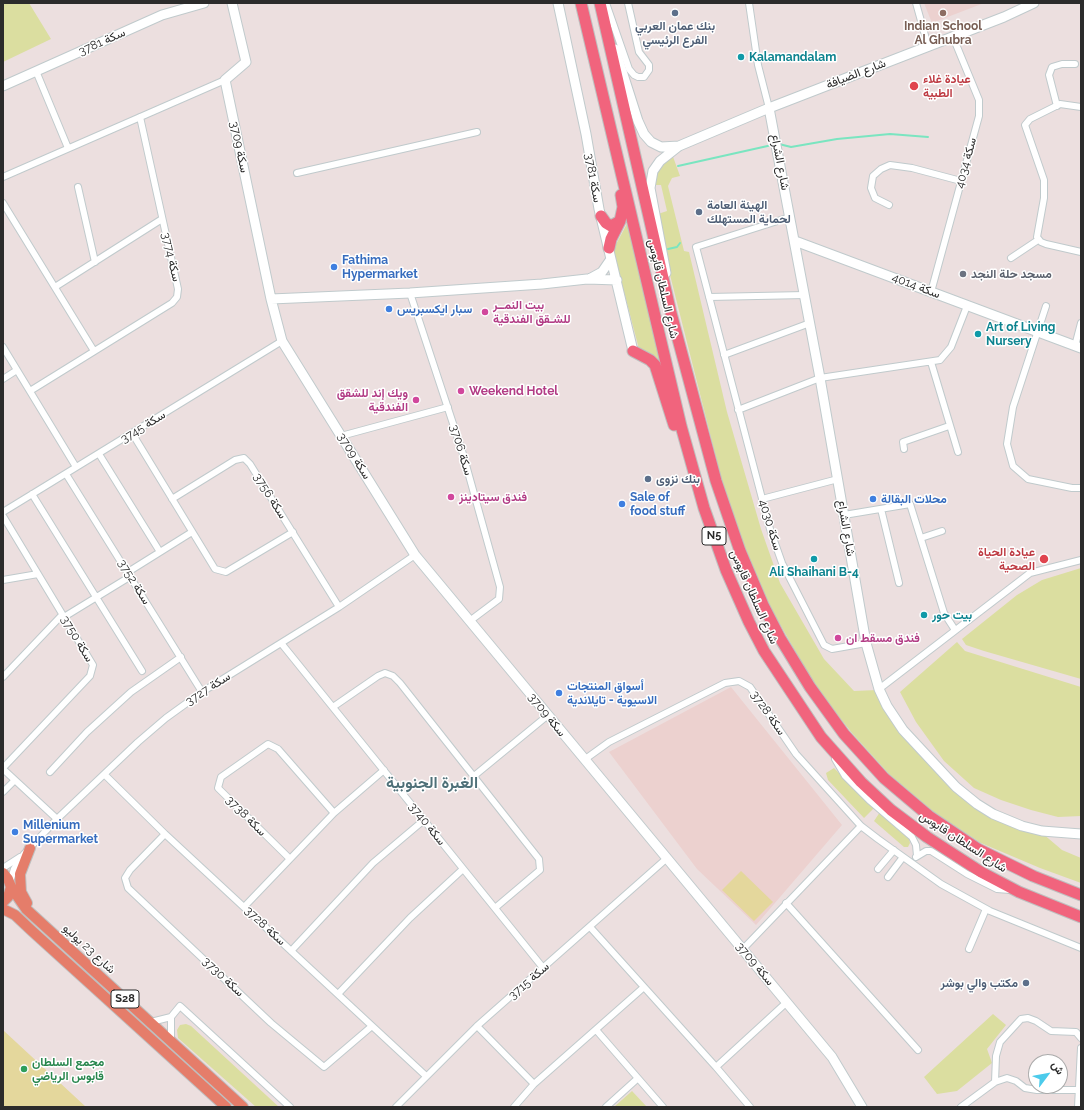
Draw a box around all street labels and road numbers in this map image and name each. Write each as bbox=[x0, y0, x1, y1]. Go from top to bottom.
street label: سكة 3781 bbox=[76, 25, 128, 59]
street label: شارع الضيافة bbox=[824, 56, 888, 92]
street label: سكة 3709 bbox=[227, 120, 251, 174]
street label: شارع الشراع bbox=[767, 133, 793, 191]
street label: سكة 4034 bbox=[952, 136, 980, 190]
street label: سكة 3781 bbox=[582, 152, 604, 204]
street label: سكة 3774 bbox=[158, 231, 184, 283]
street label: شارع السلطان قابوس bbox=[645, 238, 681, 340]
street label: سكة 4014 bbox=[890, 270, 942, 302]
street label: سكة 3745 bbox=[118, 408, 168, 446]
street label: سكة 3706 bbox=[446, 423, 476, 477]
street label: سكة 3709 bbox=[334, 430, 374, 482]
street label: سكة 3756 bbox=[250, 470, 290, 522]
street label: سكة 4030 bbox=[755, 498, 785, 552]
street label: شارع الشراع bbox=[834, 499, 858, 557]
road number: N5 bbox=[702, 527, 726, 545]
street label: شارع السلطان قابوس bbox=[727, 548, 781, 646]
street label: سكة 3752 bbox=[115, 557, 153, 607]
street label: سكة 3750 bbox=[58, 613, 96, 665]
street label: سكة 3727 bbox=[183, 669, 233, 709]
street label: سكة 3728 bbox=[747, 688, 789, 738]
street label: سكة 3709 bbox=[525, 690, 569, 740]
street label: سكة 3738 bbox=[223, 793, 269, 839]
street label: سكة 3740 bbox=[405, 800, 449, 848]
street label: شارع السلطان قابوس bbox=[917, 808, 1009, 876]
street label: سكة 3728 bbox=[241, 903, 289, 949]
street label: شارع 23 يوليو bbox=[60, 921, 118, 977]
street label: سكة 3709 bbox=[733, 939, 777, 989]
street label: سكة 3730 bbox=[199, 954, 247, 1000]
street label: سكة 3715 bbox=[506, 959, 552, 1003]
road number: S28 bbox=[111, 990, 139, 1008]

